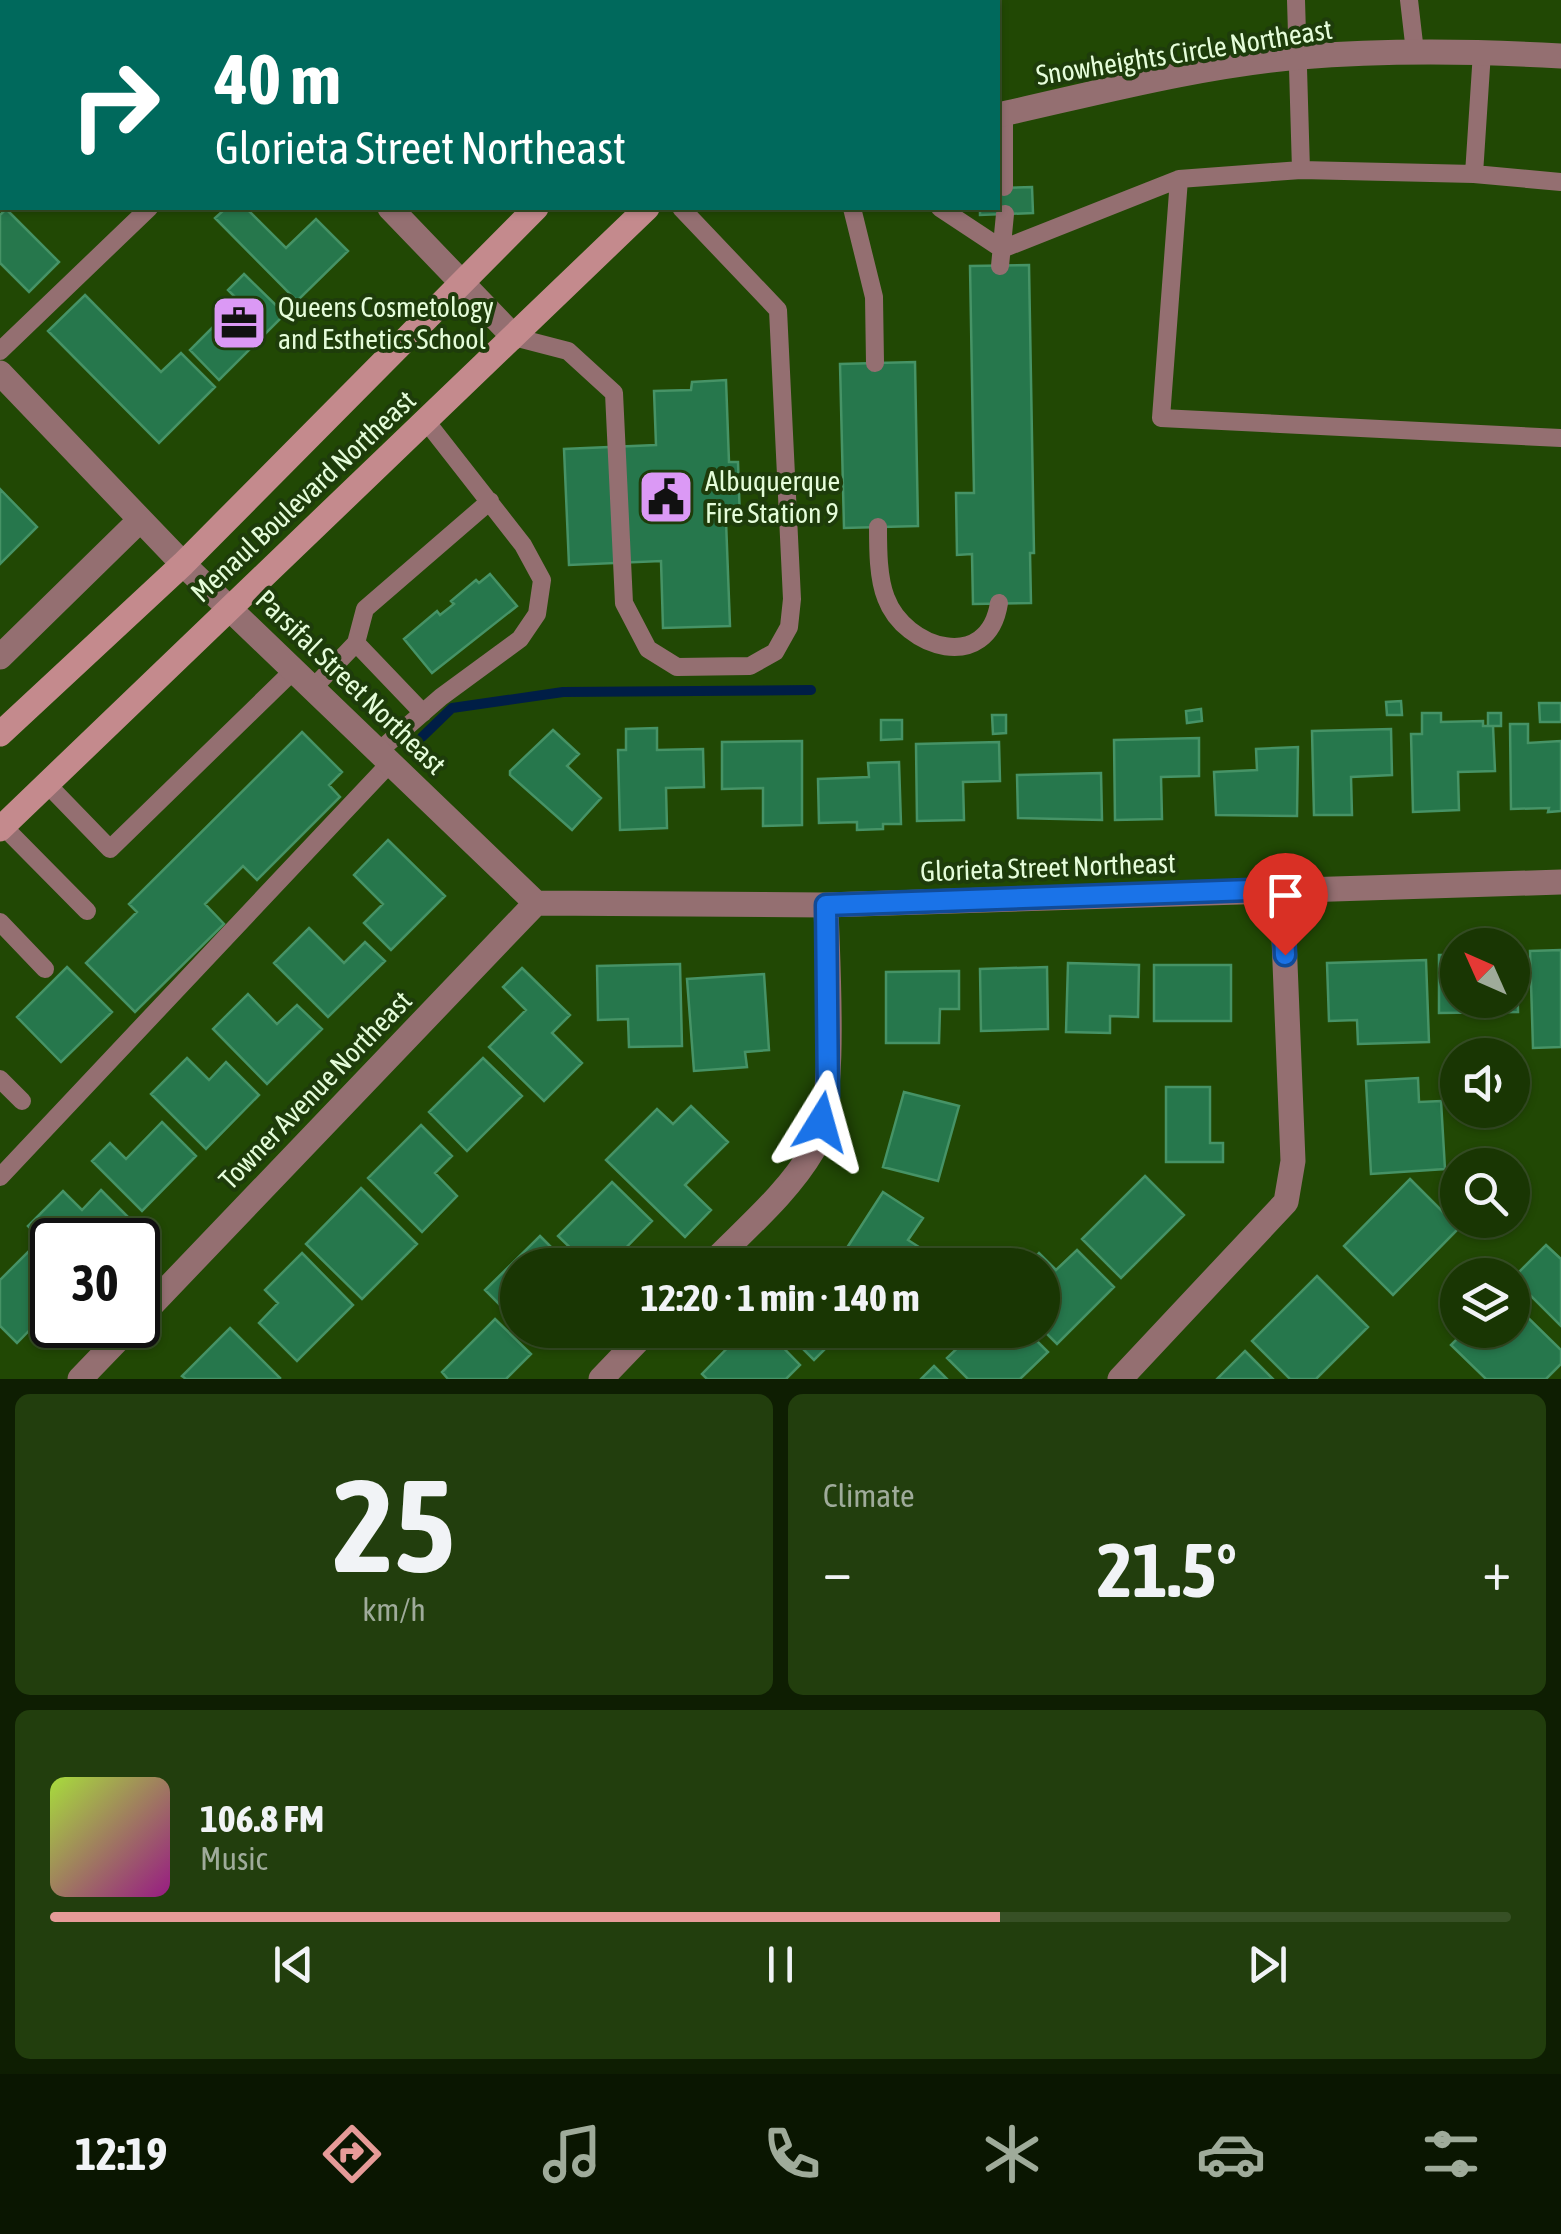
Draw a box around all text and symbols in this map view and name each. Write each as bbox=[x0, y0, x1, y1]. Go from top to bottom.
street label: Snowheights Circle Northeast bbox=[1034, 13, 1334, 91]
text: 40 m bbox=[215, 39, 341, 119]
icon: right bbox=[50, 40, 180, 170]
text: Glorieta Street Northeast bbox=[215, 122, 626, 174]
place label: Queens Cosmetology and Esthetics School bbox=[278, 291, 494, 355]
office icon: Queens Cosmetology and Esthetics School bbox=[209, 293, 269, 353]
street label: Menaul Boulevard Northeast bbox=[184, 384, 422, 608]
place label: Albuquerque Fire Station 9 bbox=[705, 465, 840, 529]
public building icon: Albuquerque Fire Station 9 bbox=[636, 467, 696, 527]
street label: Parsifal Street Northeast bbox=[250, 583, 452, 781]
street label: Glorieta Street Northeast bbox=[920, 847, 1176, 887]
pin bbox=[1243, 853, 1328, 956]
icon: arrive bbox=[1258, 868, 1313, 923]
north arrow bbox=[1440, 928, 1530, 1018]
map controls bbox=[1440, 928, 1530, 1348]
street label: Towner Avenue Northeast bbox=[212, 984, 418, 1196]
button: sound bbox=[1440, 1038, 1530, 1128]
position arrow bbox=[769, 1070, 873, 1174]
button: search bbox=[1440, 1148, 1530, 1238]
speed limit sign: 30 bbox=[30, 1218, 160, 1348]
button: layers bbox=[1440, 1258, 1530, 1348]
text: 12:20 · 1 min · 140 m bbox=[640, 1276, 920, 1319]
text: 25 bbox=[333, 1451, 455, 1600]
text: Climate bbox=[823, 1477, 915, 1514]
text: 21.5° bbox=[1097, 1527, 1237, 1613]
text: − bbox=[823, 1539, 852, 1602]
text: + bbox=[1482, 1539, 1511, 1602]
text: km/h bbox=[362, 1591, 426, 1628]
text: 106.8 FM bbox=[200, 1797, 324, 1840]
text: Music bbox=[200, 1840, 267, 1877]
icon: previous bbox=[266, 1937, 321, 1992]
icon: pause bbox=[753, 1937, 808, 1992]
icon: next bbox=[1240, 1937, 1295, 1992]
icon: directions bbox=[317, 2119, 387, 2189]
icon: music bbox=[537, 2119, 607, 2189]
icon: phone bbox=[757, 2119, 827, 2189]
icon: climate bbox=[977, 2119, 1047, 2189]
icon: car bbox=[1196, 2119, 1266, 2189]
icon: filters bbox=[1416, 2119, 1486, 2189]
text: 12:19 bbox=[75, 2128, 168, 2180]

